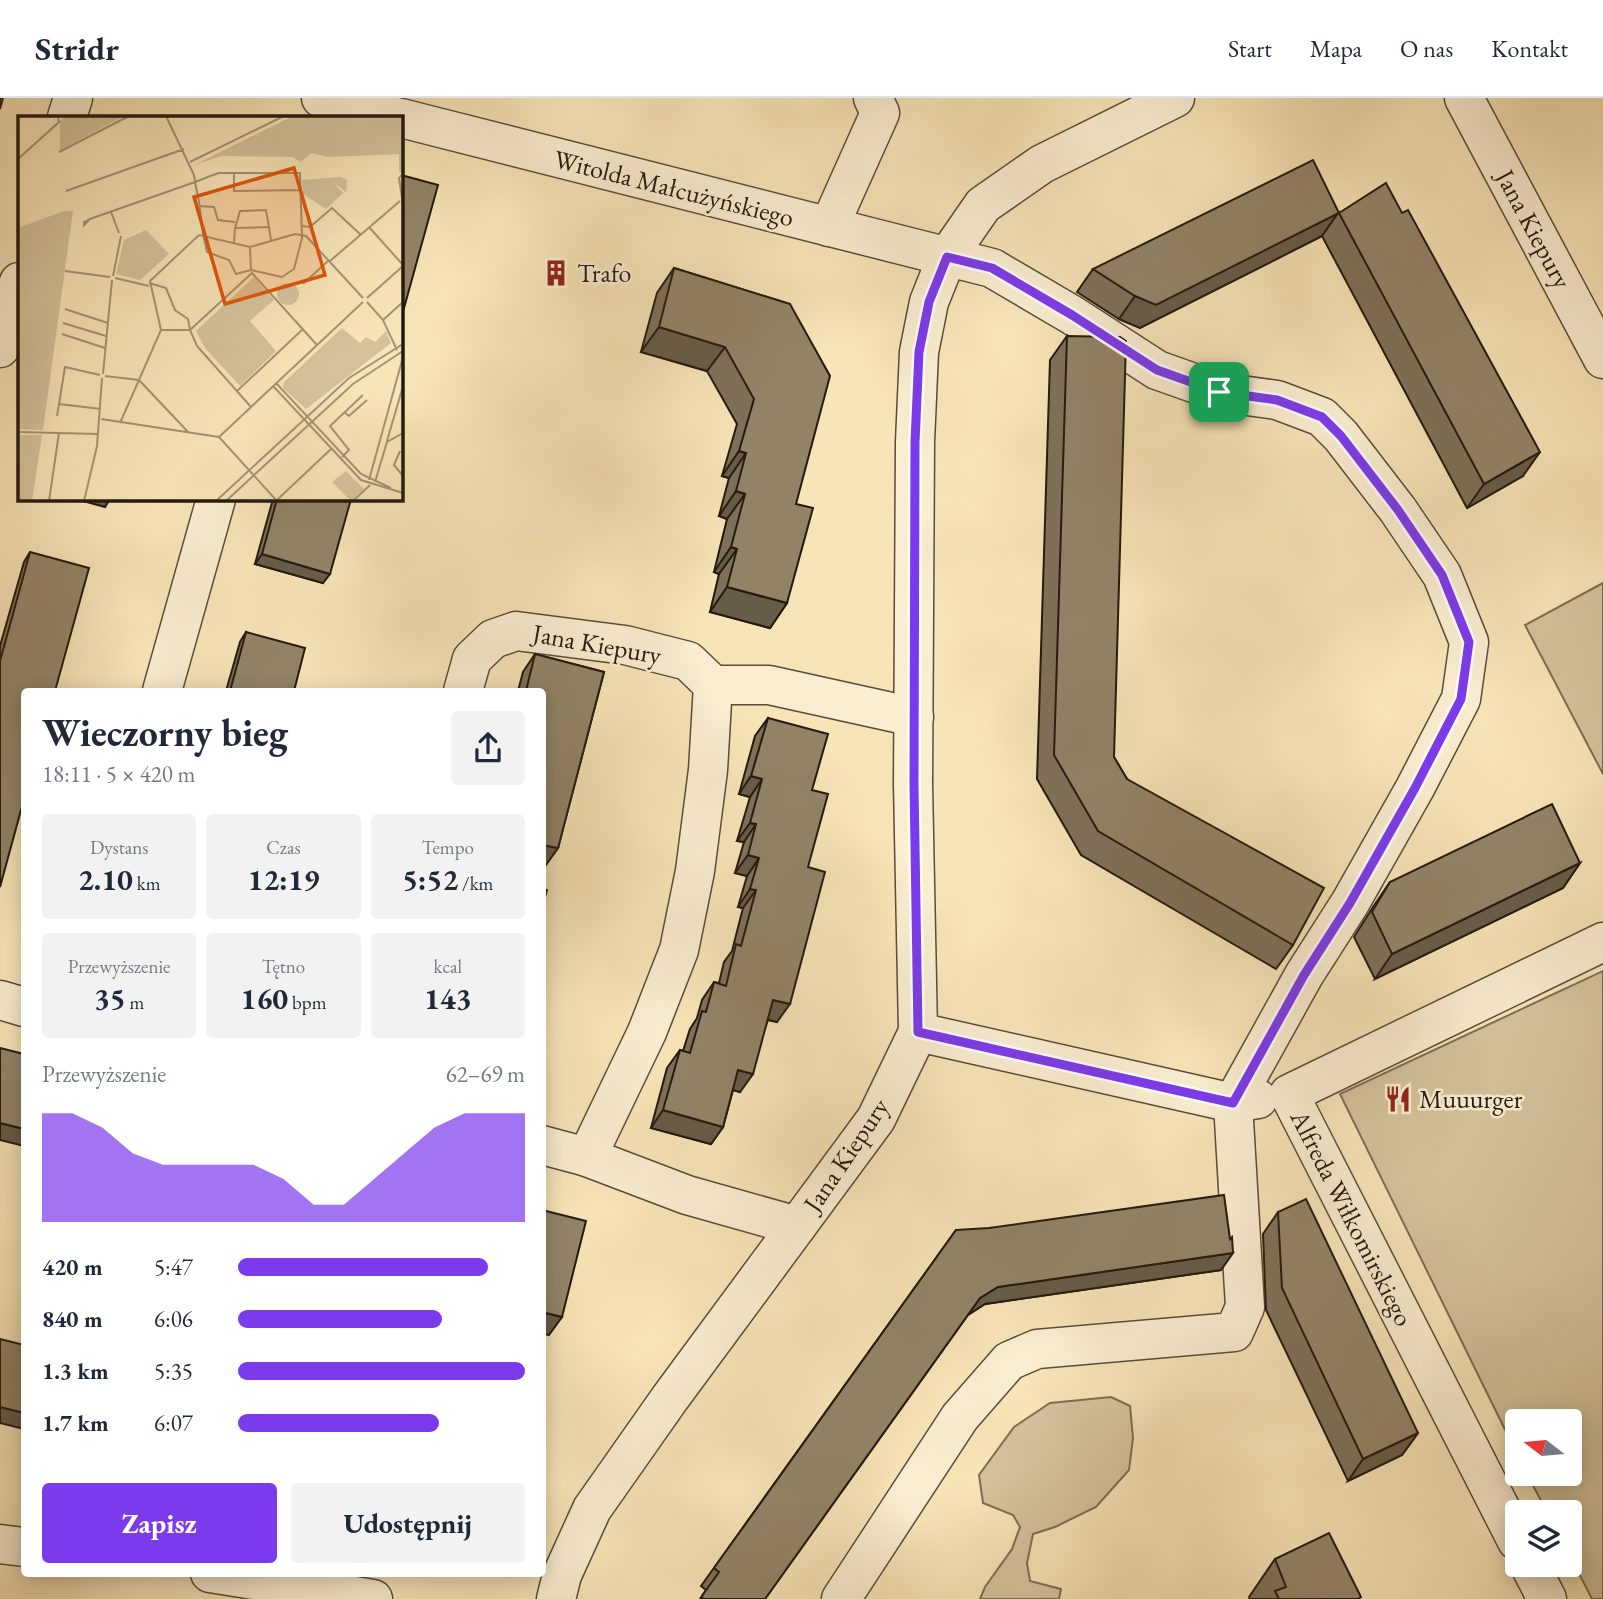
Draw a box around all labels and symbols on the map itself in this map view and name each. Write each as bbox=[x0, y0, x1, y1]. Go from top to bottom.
inset map bbox=[18, 116, 402, 500]
street label: Witolda Małcużyńskiego bbox=[550, 142, 798, 234]
street label: Jana Kiepury bbox=[1488, 162, 1580, 295]
place label: Trafo bbox=[577, 256, 631, 290]
building icon: Trafo bbox=[541, 258, 571, 288]
pin bbox=[1189, 362, 1249, 422]
street label: Jana Kiepury bbox=[528, 616, 665, 672]
place label: Muuurger bbox=[1419, 1082, 1523, 1116]
restaurant icon: Muuurger bbox=[1383, 1084, 1413, 1114]
street label: Jana Kiepury bbox=[794, 1091, 897, 1220]
street label: Alfreda Wiłkomirskiego bbox=[1282, 1103, 1421, 1332]
north arrow bbox=[1505, 1409, 1582, 1486]

